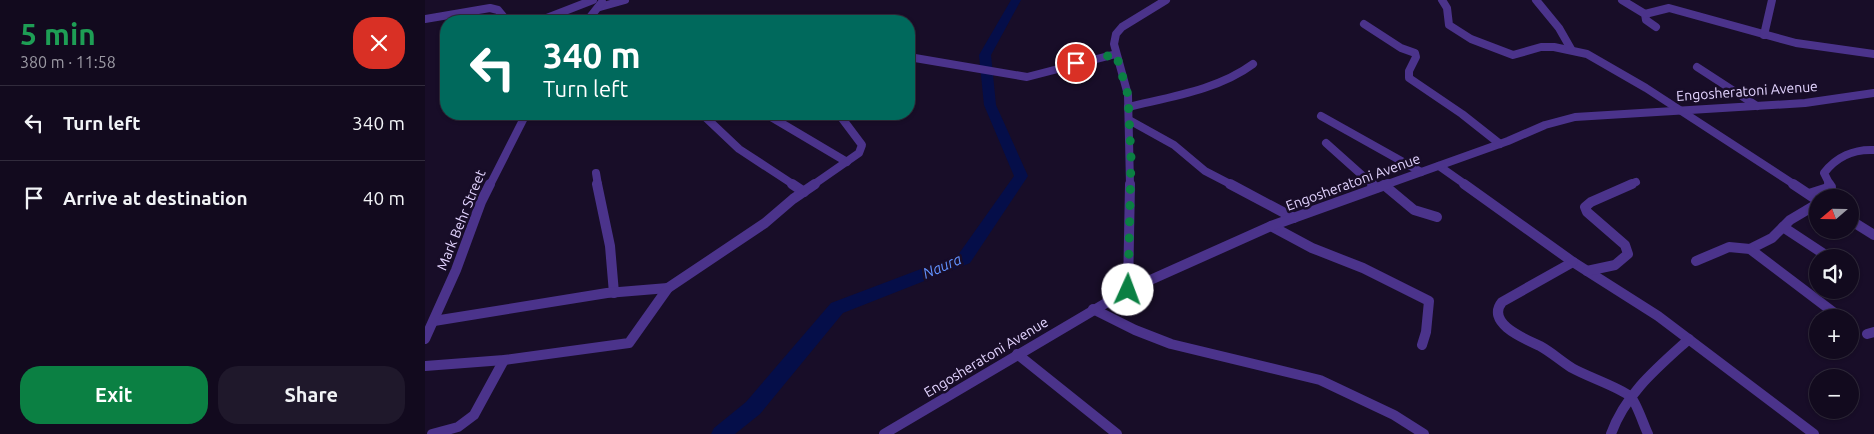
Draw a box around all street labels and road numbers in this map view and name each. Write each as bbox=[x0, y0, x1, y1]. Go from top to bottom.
street label: Engosheratoni Avenue bbox=[1676, 78, 1818, 104]
street label: Engosheratoni Avenue bbox=[1284, 150, 1422, 214]
street label: Mark Behr Street bbox=[434, 167, 489, 273]
street label: Engosheratoni Avenue bbox=[921, 314, 1051, 400]

